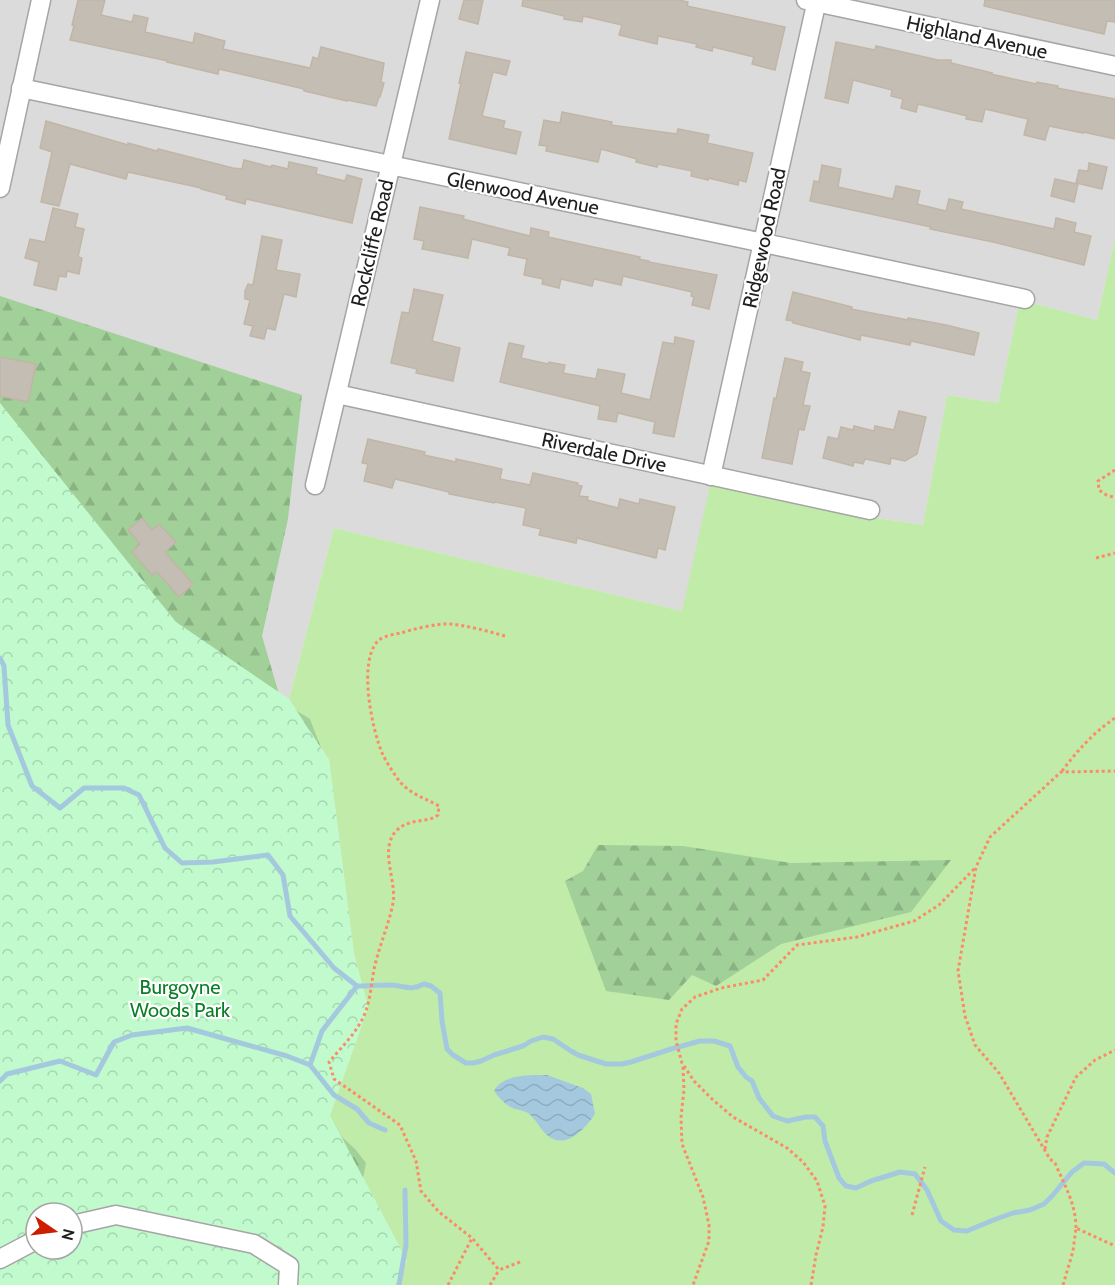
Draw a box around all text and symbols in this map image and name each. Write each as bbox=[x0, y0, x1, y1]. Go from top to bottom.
street label: Highland Avenue bbox=[904, 10, 1050, 64]
street label: Glenwood Avenue bbox=[445, 166, 601, 220]
street label: Ridgewood Road bbox=[737, 166, 791, 310]
street label: Rockcliffe Road bbox=[346, 177, 398, 309]
street label: Riverdale Drive bbox=[539, 427, 669, 477]
park label: Burgoyne Woods Park bbox=[130, 975, 230, 1022]
north arrow bbox=[24, 1201, 84, 1261]
text: N bbox=[57, 1227, 79, 1242]

